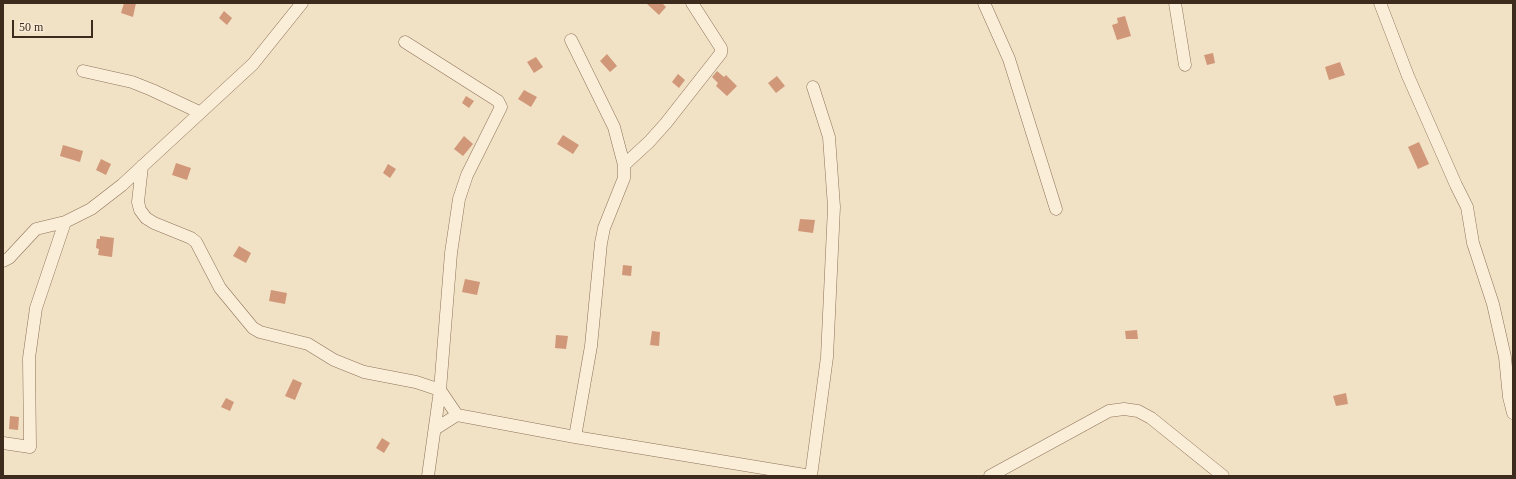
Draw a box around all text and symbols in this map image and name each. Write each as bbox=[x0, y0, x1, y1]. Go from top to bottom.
scale bar bbox=[14, 12, 95, 38]
text: 50 m bbox=[19, 20, 43, 34]

